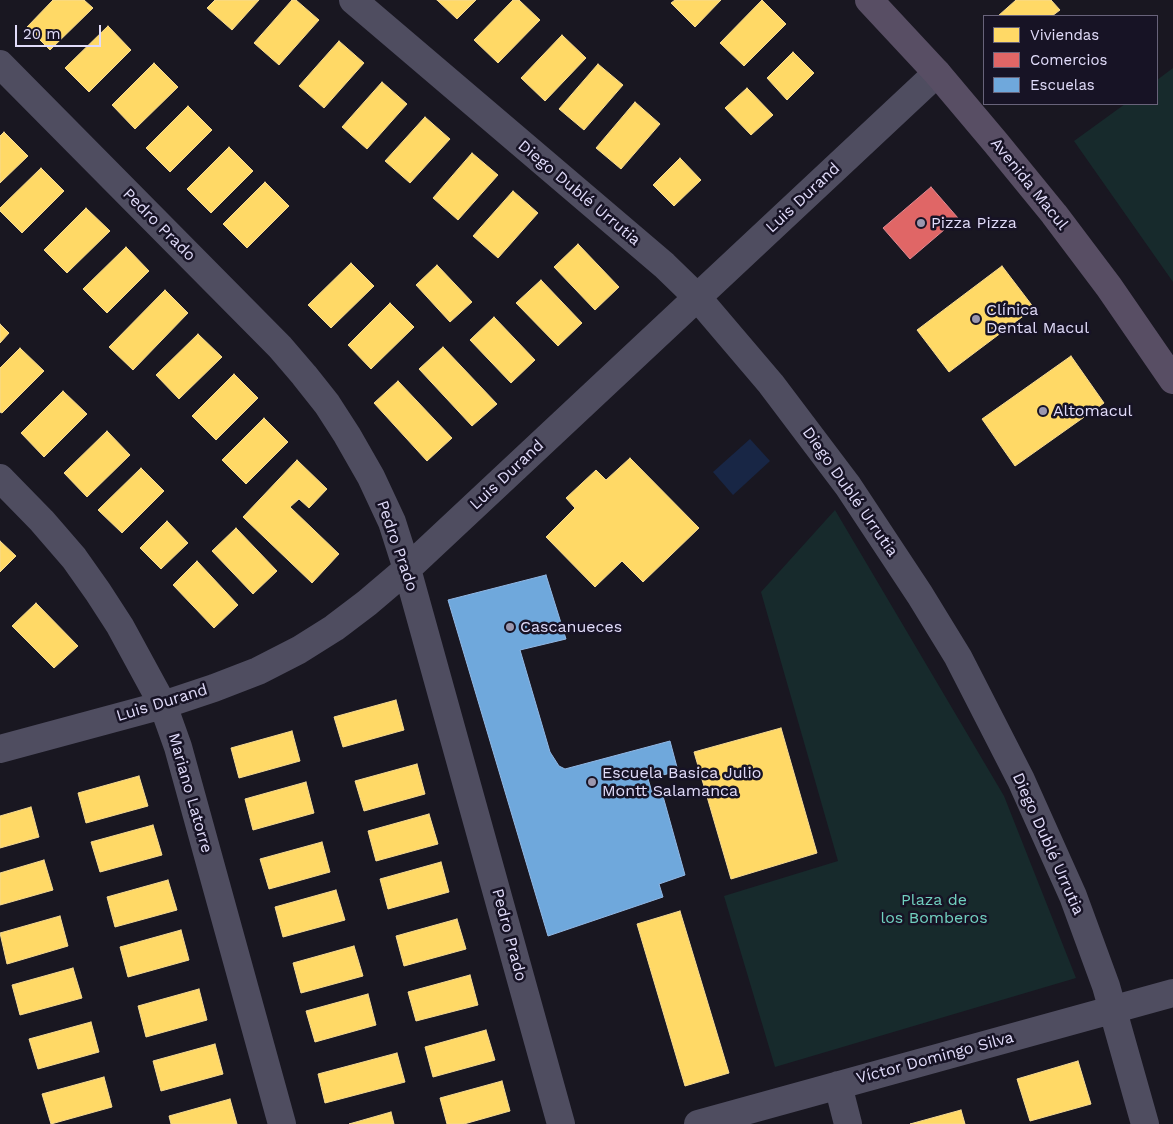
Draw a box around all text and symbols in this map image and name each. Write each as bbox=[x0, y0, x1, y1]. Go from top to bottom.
scale bar bbox=[18, 15, 104, 47]
legend bbox=[983, 15, 1158, 105]
text: 20 m bbox=[23, 25, 61, 43]
text: Viviendas bbox=[1030, 26, 1099, 44]
text: Comercios bbox=[1030, 51, 1107, 69]
text: Escuelas bbox=[1030, 76, 1095, 94]
street label: Avenida Macul bbox=[986, 134, 1072, 234]
street label: Diego Dublé Urrutia bbox=[514, 136, 644, 250]
street label: Luis Durand bbox=[762, 159, 844, 237]
street label: Pedro Prado bbox=[119, 185, 199, 265]
place label: Pizza Pizza bbox=[931, 213, 1017, 233]
marker: Pizza Pizza bbox=[915, 217, 927, 229]
place label: Clínica Dental Macul bbox=[986, 300, 1089, 338]
marker: Clínica Dental Macul bbox=[970, 313, 982, 325]
place label: Altomacul bbox=[1053, 401, 1132, 421]
marker: Altomacul bbox=[1037, 405, 1049, 417]
street label: Diego Dublé Urrutia bbox=[798, 424, 902, 560]
street label: Luis Durand bbox=[466, 436, 548, 514]
street label: Pedro Prado bbox=[372, 498, 422, 594]
place label: Cascanueces bbox=[520, 617, 622, 637]
marker: Cascanueces bbox=[504, 621, 516, 633]
street label: Luis Durand bbox=[114, 680, 210, 726]
street label: Mariano Latorre bbox=[164, 731, 216, 855]
place label: Escuela Basica Julio Montt Salamanca bbox=[602, 763, 761, 801]
street label: Diego Dublé Urrutia bbox=[1008, 770, 1088, 918]
marker: Escuela Basica Julio Montt Salamanca bbox=[586, 776, 598, 788]
street label: Pedro Prado bbox=[487, 887, 531, 983]
park label: Plaza de los Bomberos bbox=[880, 890, 988, 928]
street label: Víctor Domingo Silva bbox=[854, 1028, 1016, 1088]

